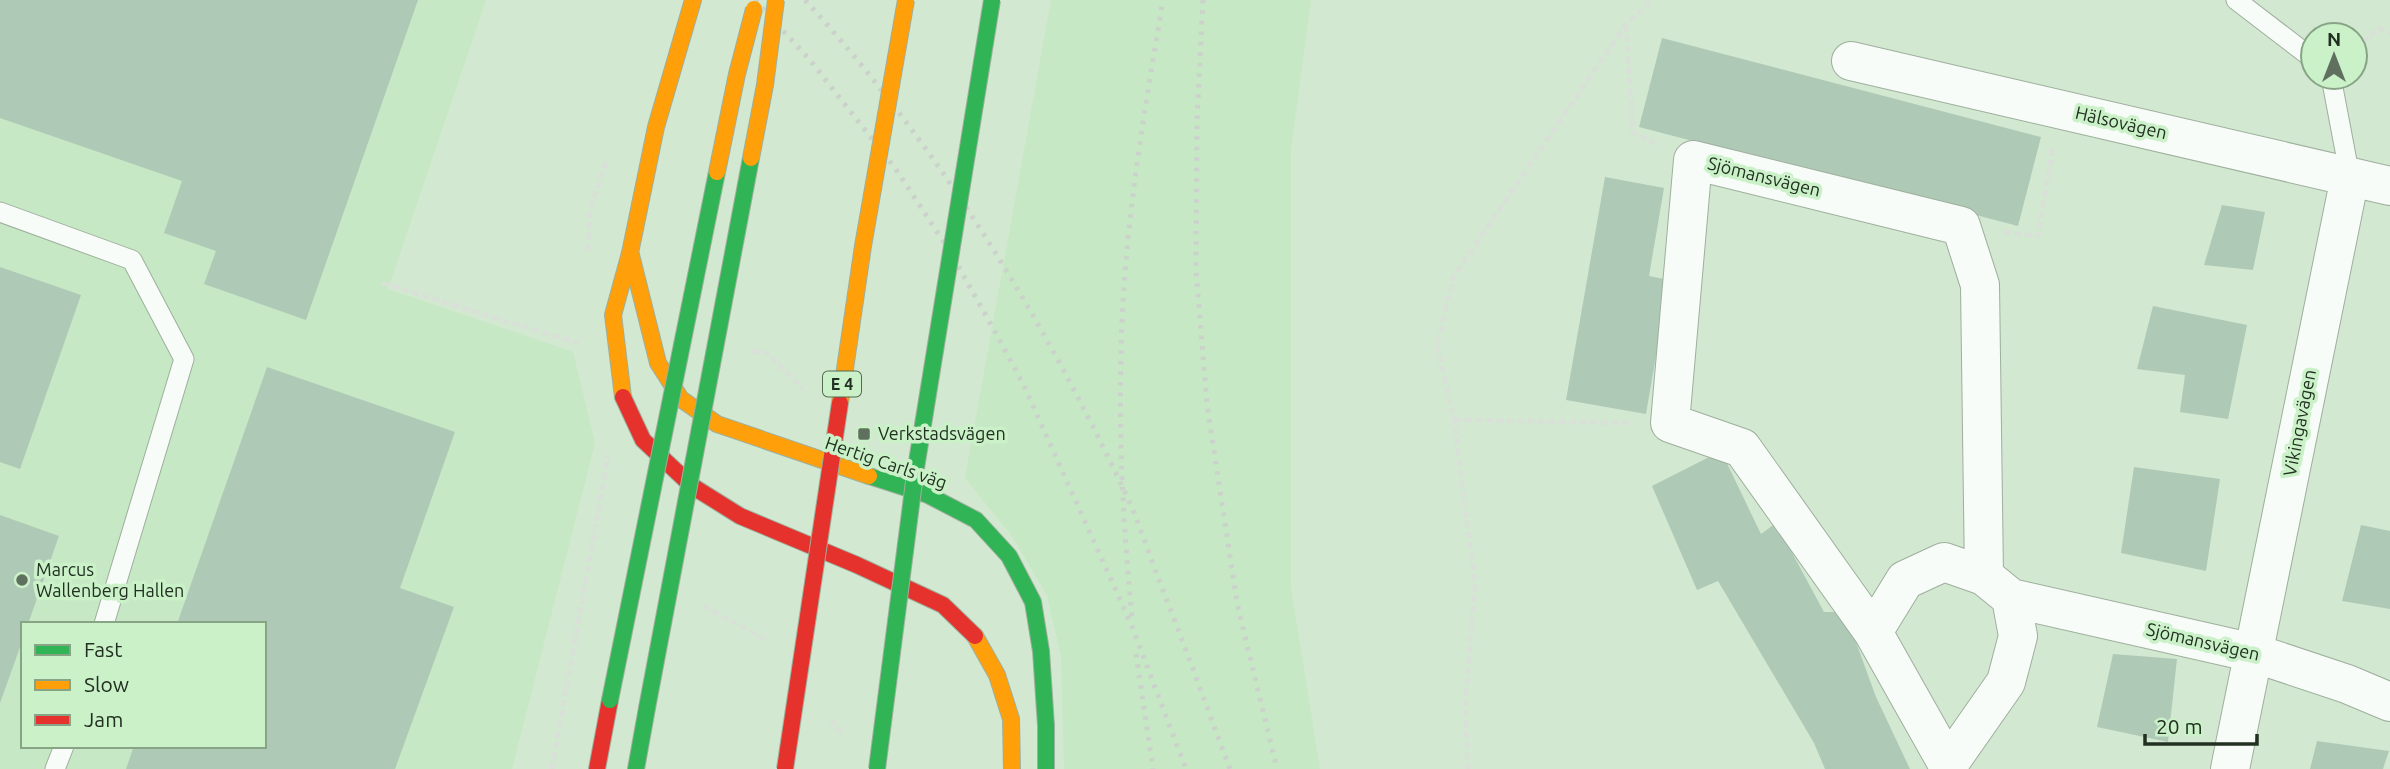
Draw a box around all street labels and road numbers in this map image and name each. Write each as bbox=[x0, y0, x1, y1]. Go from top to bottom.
street label: Hälsovägen bbox=[2073, 102, 2169, 142]
street label: Sjömansvägen bbox=[1706, 152, 1823, 200]
street label: Vikingavägen bbox=[2279, 368, 2319, 478]
road number: E 4 bbox=[823, 372, 861, 396]
street label: Hertig Carls väg bbox=[823, 432, 950, 492]
street label: Sjömansvägen bbox=[2145, 618, 2262, 664]

